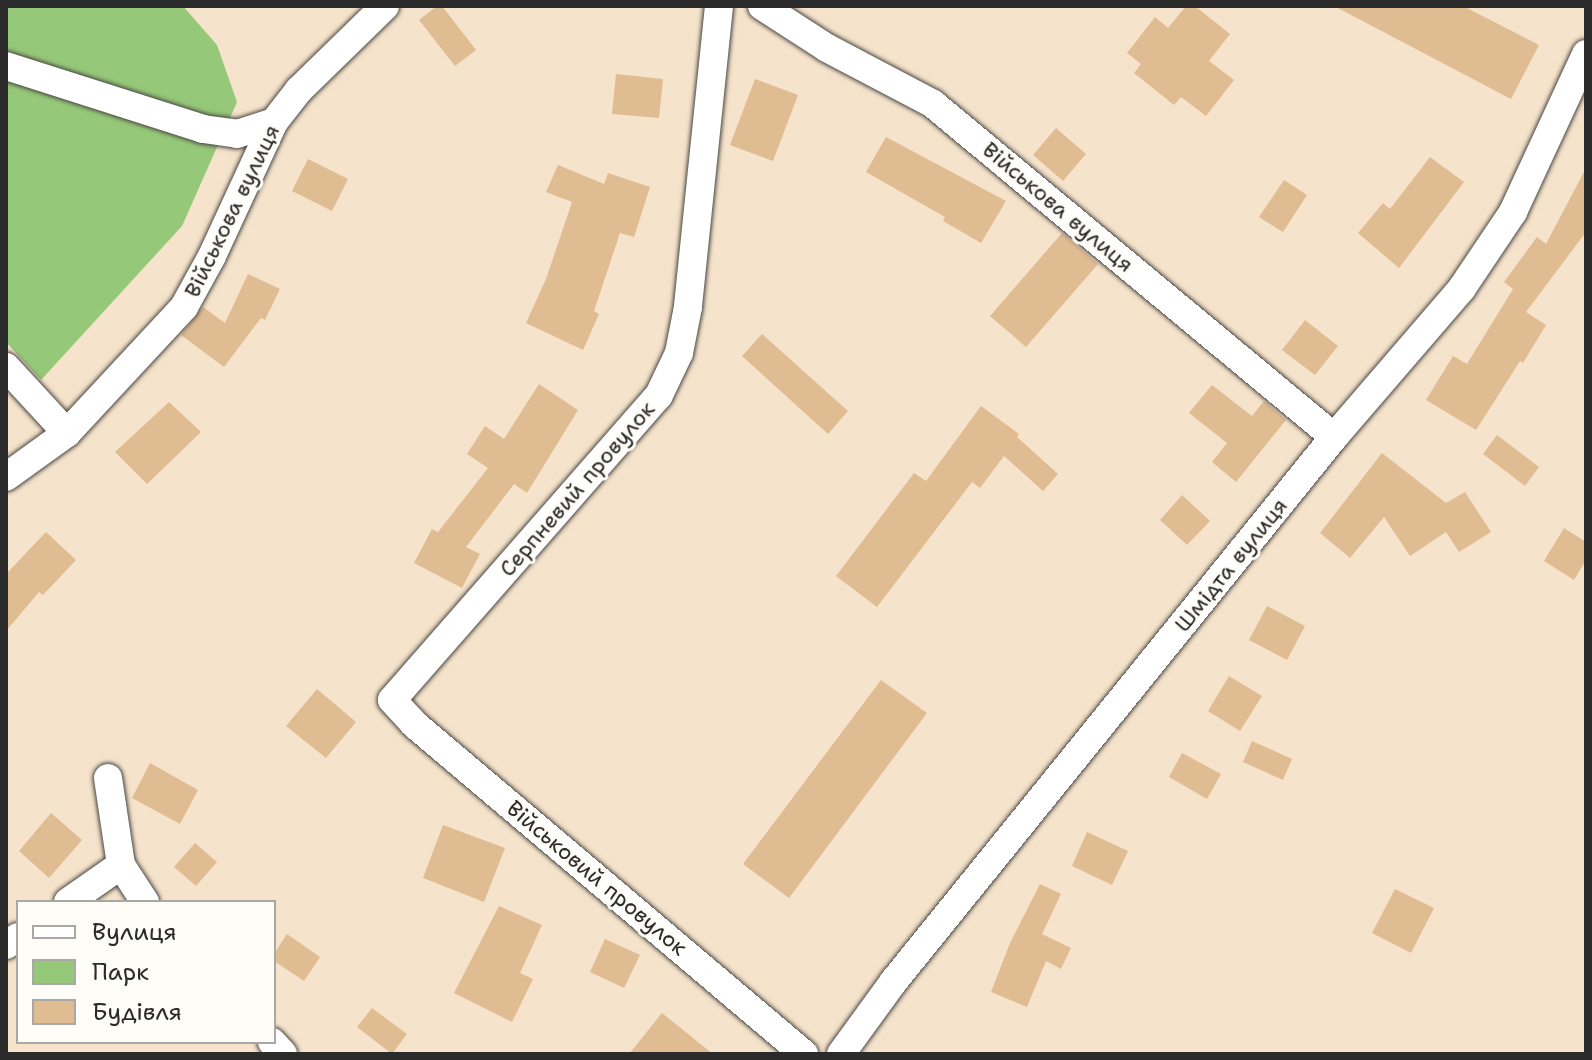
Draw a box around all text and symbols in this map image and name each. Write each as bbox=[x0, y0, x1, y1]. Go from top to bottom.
street label: Військова вулиця bbox=[179, 120, 285, 302]
street label: Військова вулиця bbox=[977, 136, 1139, 278]
street label: Серпневий провулок bbox=[494, 396, 660, 582]
street label: Шмідта вулиця bbox=[1169, 493, 1293, 637]
street label: Військовий провулок bbox=[502, 795, 692, 961]
legend bbox=[16, 900, 276, 1044]
text: Вулиця bbox=[92, 916, 177, 948]
text: Парк bbox=[92, 956, 149, 988]
text: Будівля bbox=[92, 996, 182, 1028]

